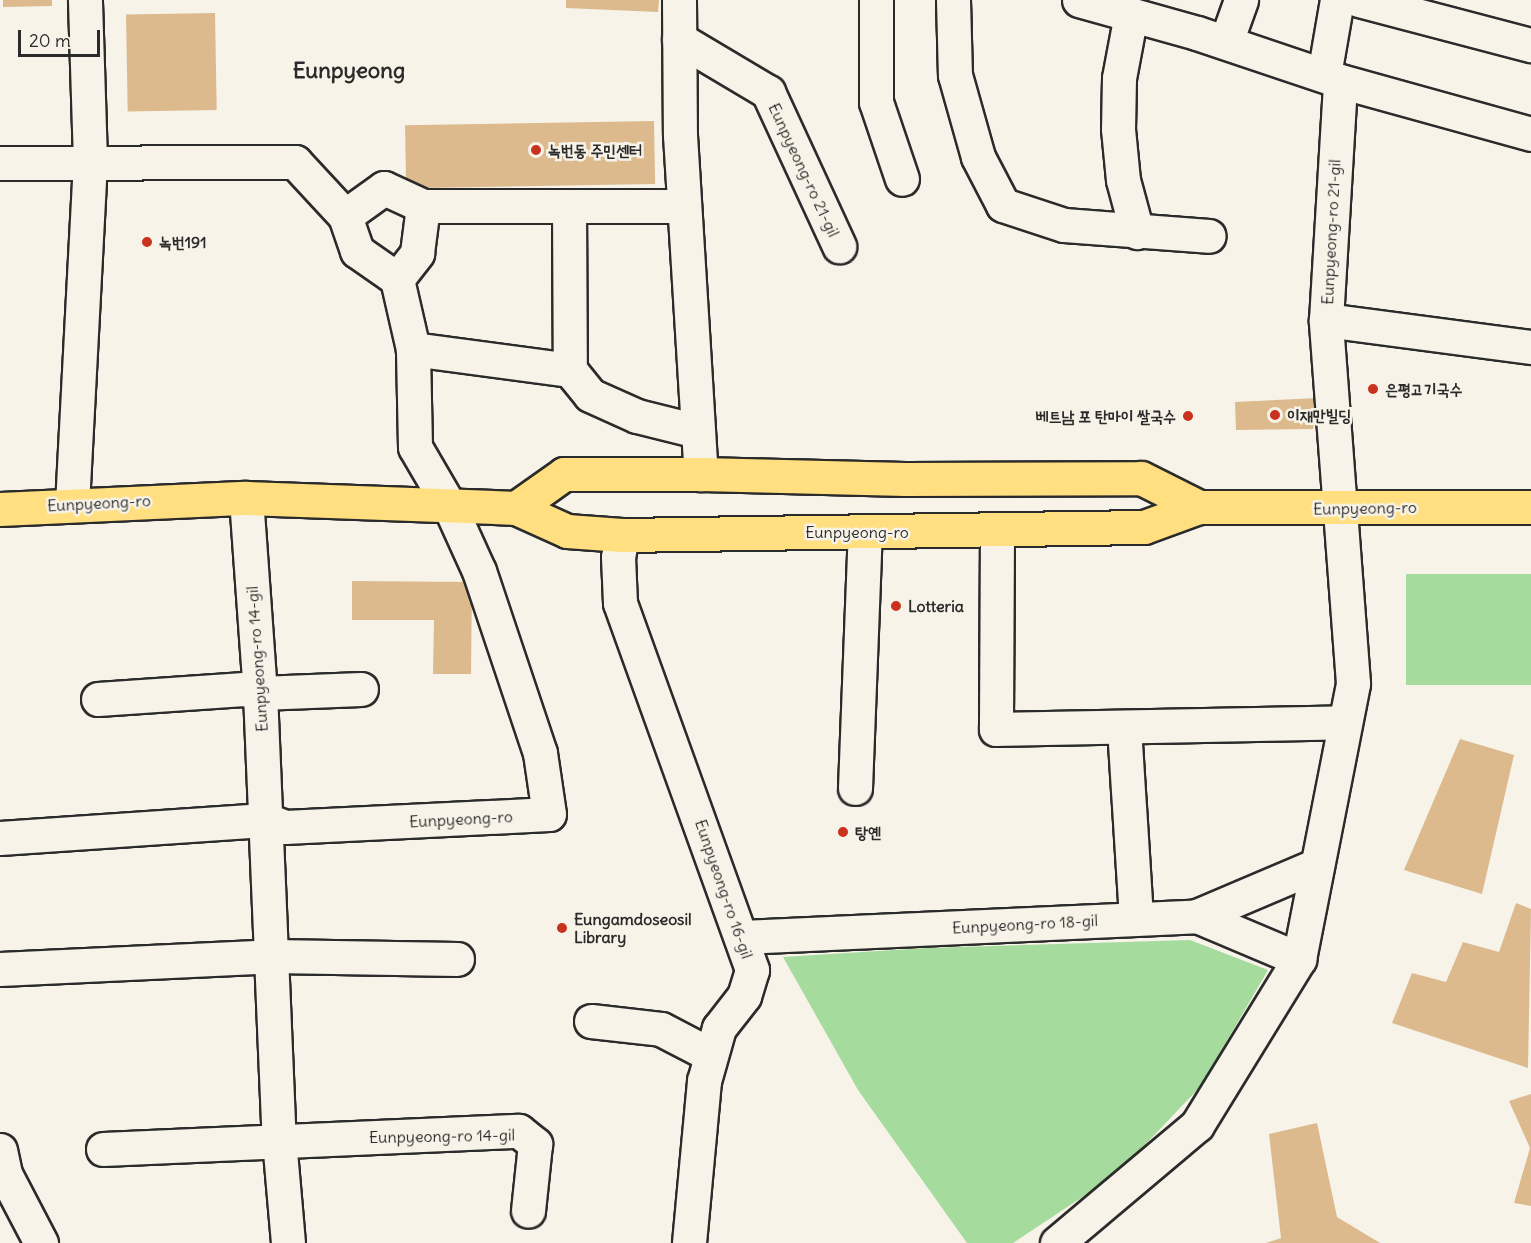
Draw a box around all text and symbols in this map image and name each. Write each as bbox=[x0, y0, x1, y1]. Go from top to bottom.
scale bar bbox=[21, 18, 104, 56]
text: 20 m bbox=[29, 29, 71, 52]
district label: Eunpyeong bbox=[293, 58, 405, 84]
street label: Eunpyeong-ro 21-gil bbox=[765, 100, 843, 240]
place label: 녹번동 주민센터 bbox=[548, 140, 642, 160]
marker: 녹번동 주민센터 bbox=[529, 143, 543, 157]
street label: Eunpyeong-ro 21-gil bbox=[1318, 159, 1344, 305]
place label: 녹번191 bbox=[159, 232, 207, 252]
marker: 녹번191 bbox=[140, 235, 154, 249]
place label: 은평고기국수 bbox=[1385, 379, 1462, 399]
marker: 은평고기국수 bbox=[1366, 382, 1380, 396]
place label: 이재만빌딩 bbox=[1287, 405, 1351, 425]
place label: 베트남 포 탄마이 쌀국수 bbox=[1036, 406, 1176, 426]
marker: 이재만빌딩 bbox=[1268, 408, 1282, 422]
marker: 베트남 포 탄마이 쌀국수 bbox=[1181, 409, 1195, 423]
street label: Eunpyeong-ro bbox=[47, 491, 151, 515]
street label: Eunpyeong-ro bbox=[1313, 497, 1417, 519]
street label: Eunpyeong-ro bbox=[805, 522, 909, 542]
street label: Eunpyeong-ro 14-gil bbox=[242, 585, 272, 733]
place label: Lotteria bbox=[908, 596, 964, 616]
marker: Lotteria bbox=[889, 599, 903, 613]
street label: Eunpyeong-ro bbox=[409, 807, 513, 831]
street label: Eunpyeong-ro 16-gil bbox=[691, 817, 757, 961]
place label: 탕옌 bbox=[855, 822, 881, 842]
marker: 탕옌 bbox=[836, 825, 850, 839]
place label: Eungamdoseosil Library bbox=[574, 909, 692, 947]
street label: Eunpyeong-ro 18-gil bbox=[952, 911, 1098, 937]
marker: Eungamdoseosil Library bbox=[555, 921, 569, 935]
street label: Eunpyeong-ro 14-gil bbox=[369, 1125, 515, 1147]

